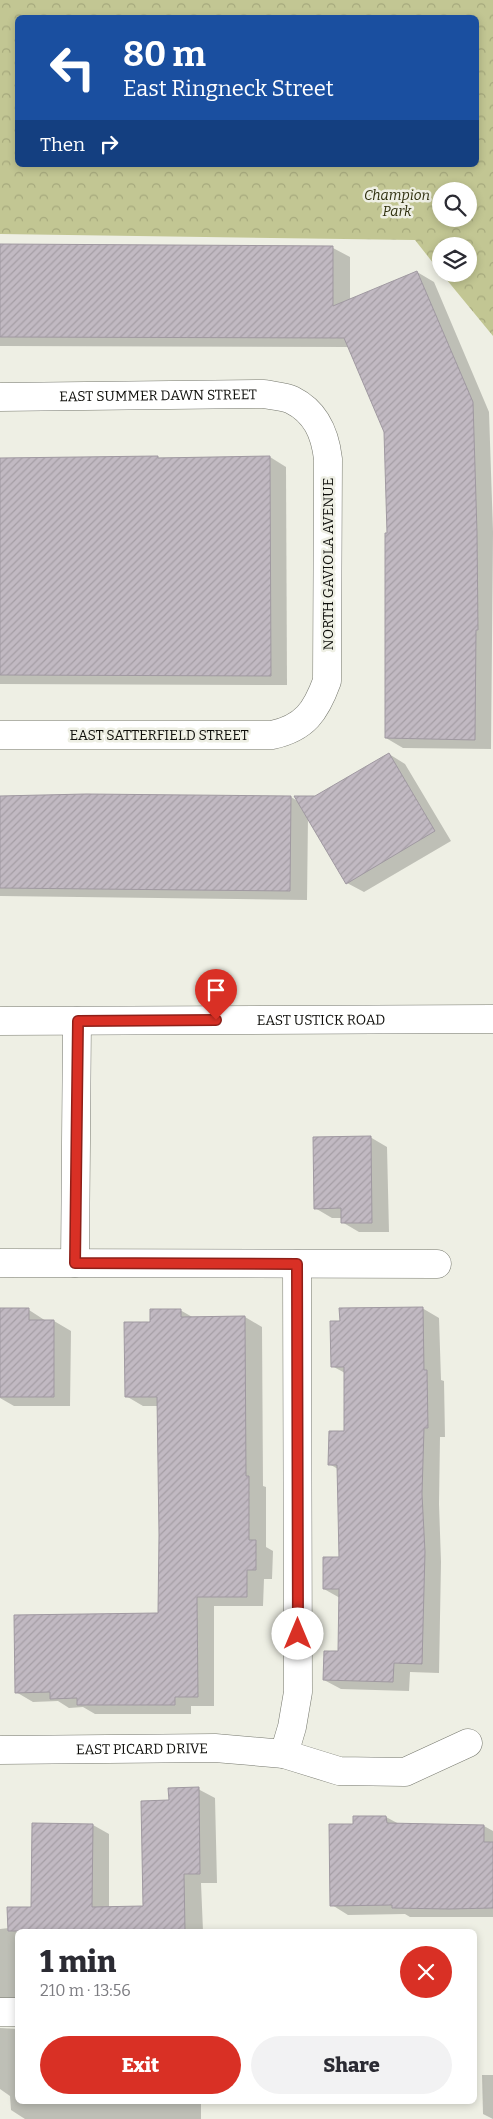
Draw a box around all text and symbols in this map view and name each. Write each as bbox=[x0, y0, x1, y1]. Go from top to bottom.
text: 80 m bbox=[123, 33, 206, 75]
icon: left bbox=[40, 35, 105, 100]
text: East Ringneck Street bbox=[123, 75, 334, 102]
icon: right bbox=[95, 130, 123, 158]
text: Then bbox=[40, 133, 85, 156]
map controls bbox=[432, 182, 477, 282]
button: search bbox=[432, 182, 477, 227]
park label: Champion Park bbox=[364, 187, 430, 220]
button: layers bbox=[432, 237, 477, 282]
street label: EAST SUMMER DAWN STREET bbox=[59, 386, 257, 405]
street label: NORTH GAVIOLA AVENUE bbox=[320, 478, 337, 650]
street label: EAST SATTERFIELD STREET bbox=[69, 727, 249, 744]
pin bbox=[195, 969, 237, 1020]
icon: arrive bbox=[202, 976, 230, 1004]
street label: EAST USTICK ROAD bbox=[257, 1011, 385, 1028]
position arrow bbox=[271, 1607, 323, 1659]
street label: EAST PICARD DRIVE bbox=[76, 1740, 208, 1758]
text: 1 min bbox=[40, 1944, 116, 1980]
button: close bbox=[400, 1946, 452, 1998]
text: 210 m · 13:56 bbox=[40, 1981, 131, 2000]
button: Exit bbox=[40, 2036, 241, 2094]
button: Share bbox=[251, 2036, 452, 2094]

